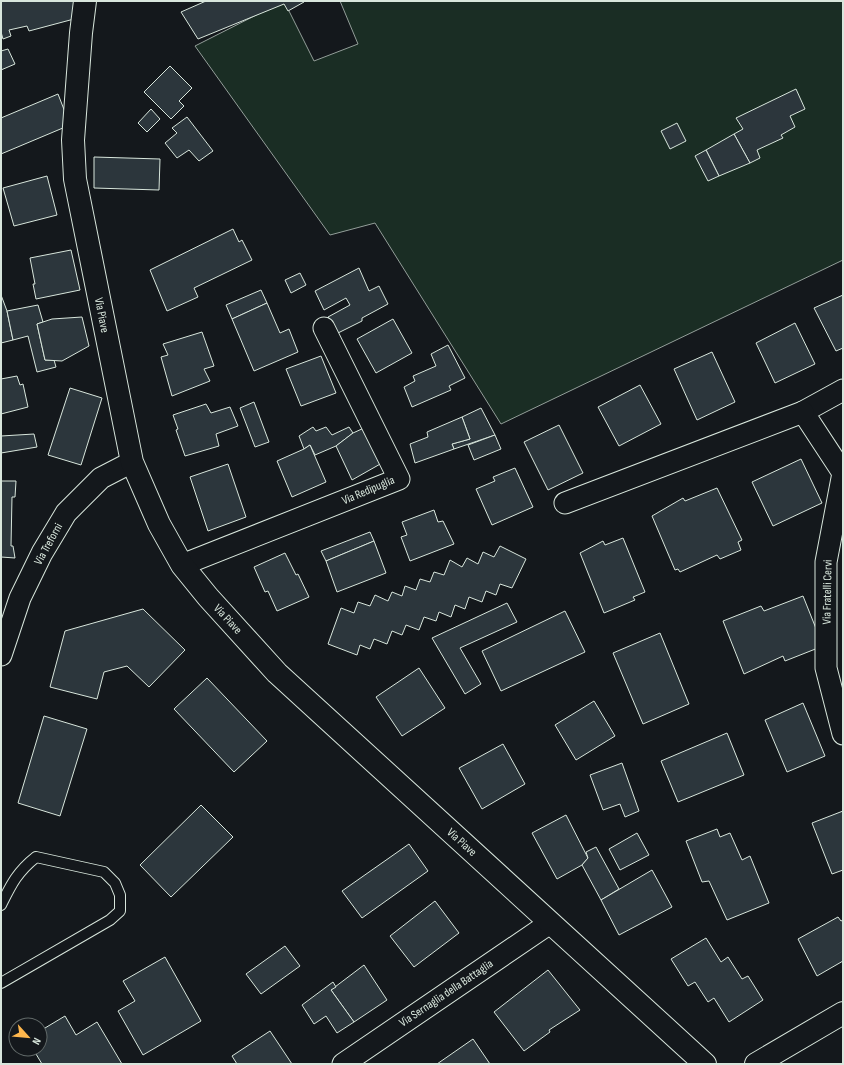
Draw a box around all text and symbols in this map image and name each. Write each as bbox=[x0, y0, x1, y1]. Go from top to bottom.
street label: Via Piave bbox=[91, 296, 112, 334]
street label: Via Redipuglia bbox=[340, 473, 397, 508]
street label: Via Treforni bbox=[31, 521, 66, 568]
street label: Via Fratelli Cervi bbox=[819, 559, 836, 625]
street label: Via Piave bbox=[210, 601, 245, 638]
street label: Via Piave bbox=[444, 825, 480, 860]
street label: Via Sernaglia della Battaglia bbox=[396, 956, 496, 1030]
north arrow bbox=[8, 1017, 48, 1057]
text: N bbox=[29, 1036, 44, 1047]

